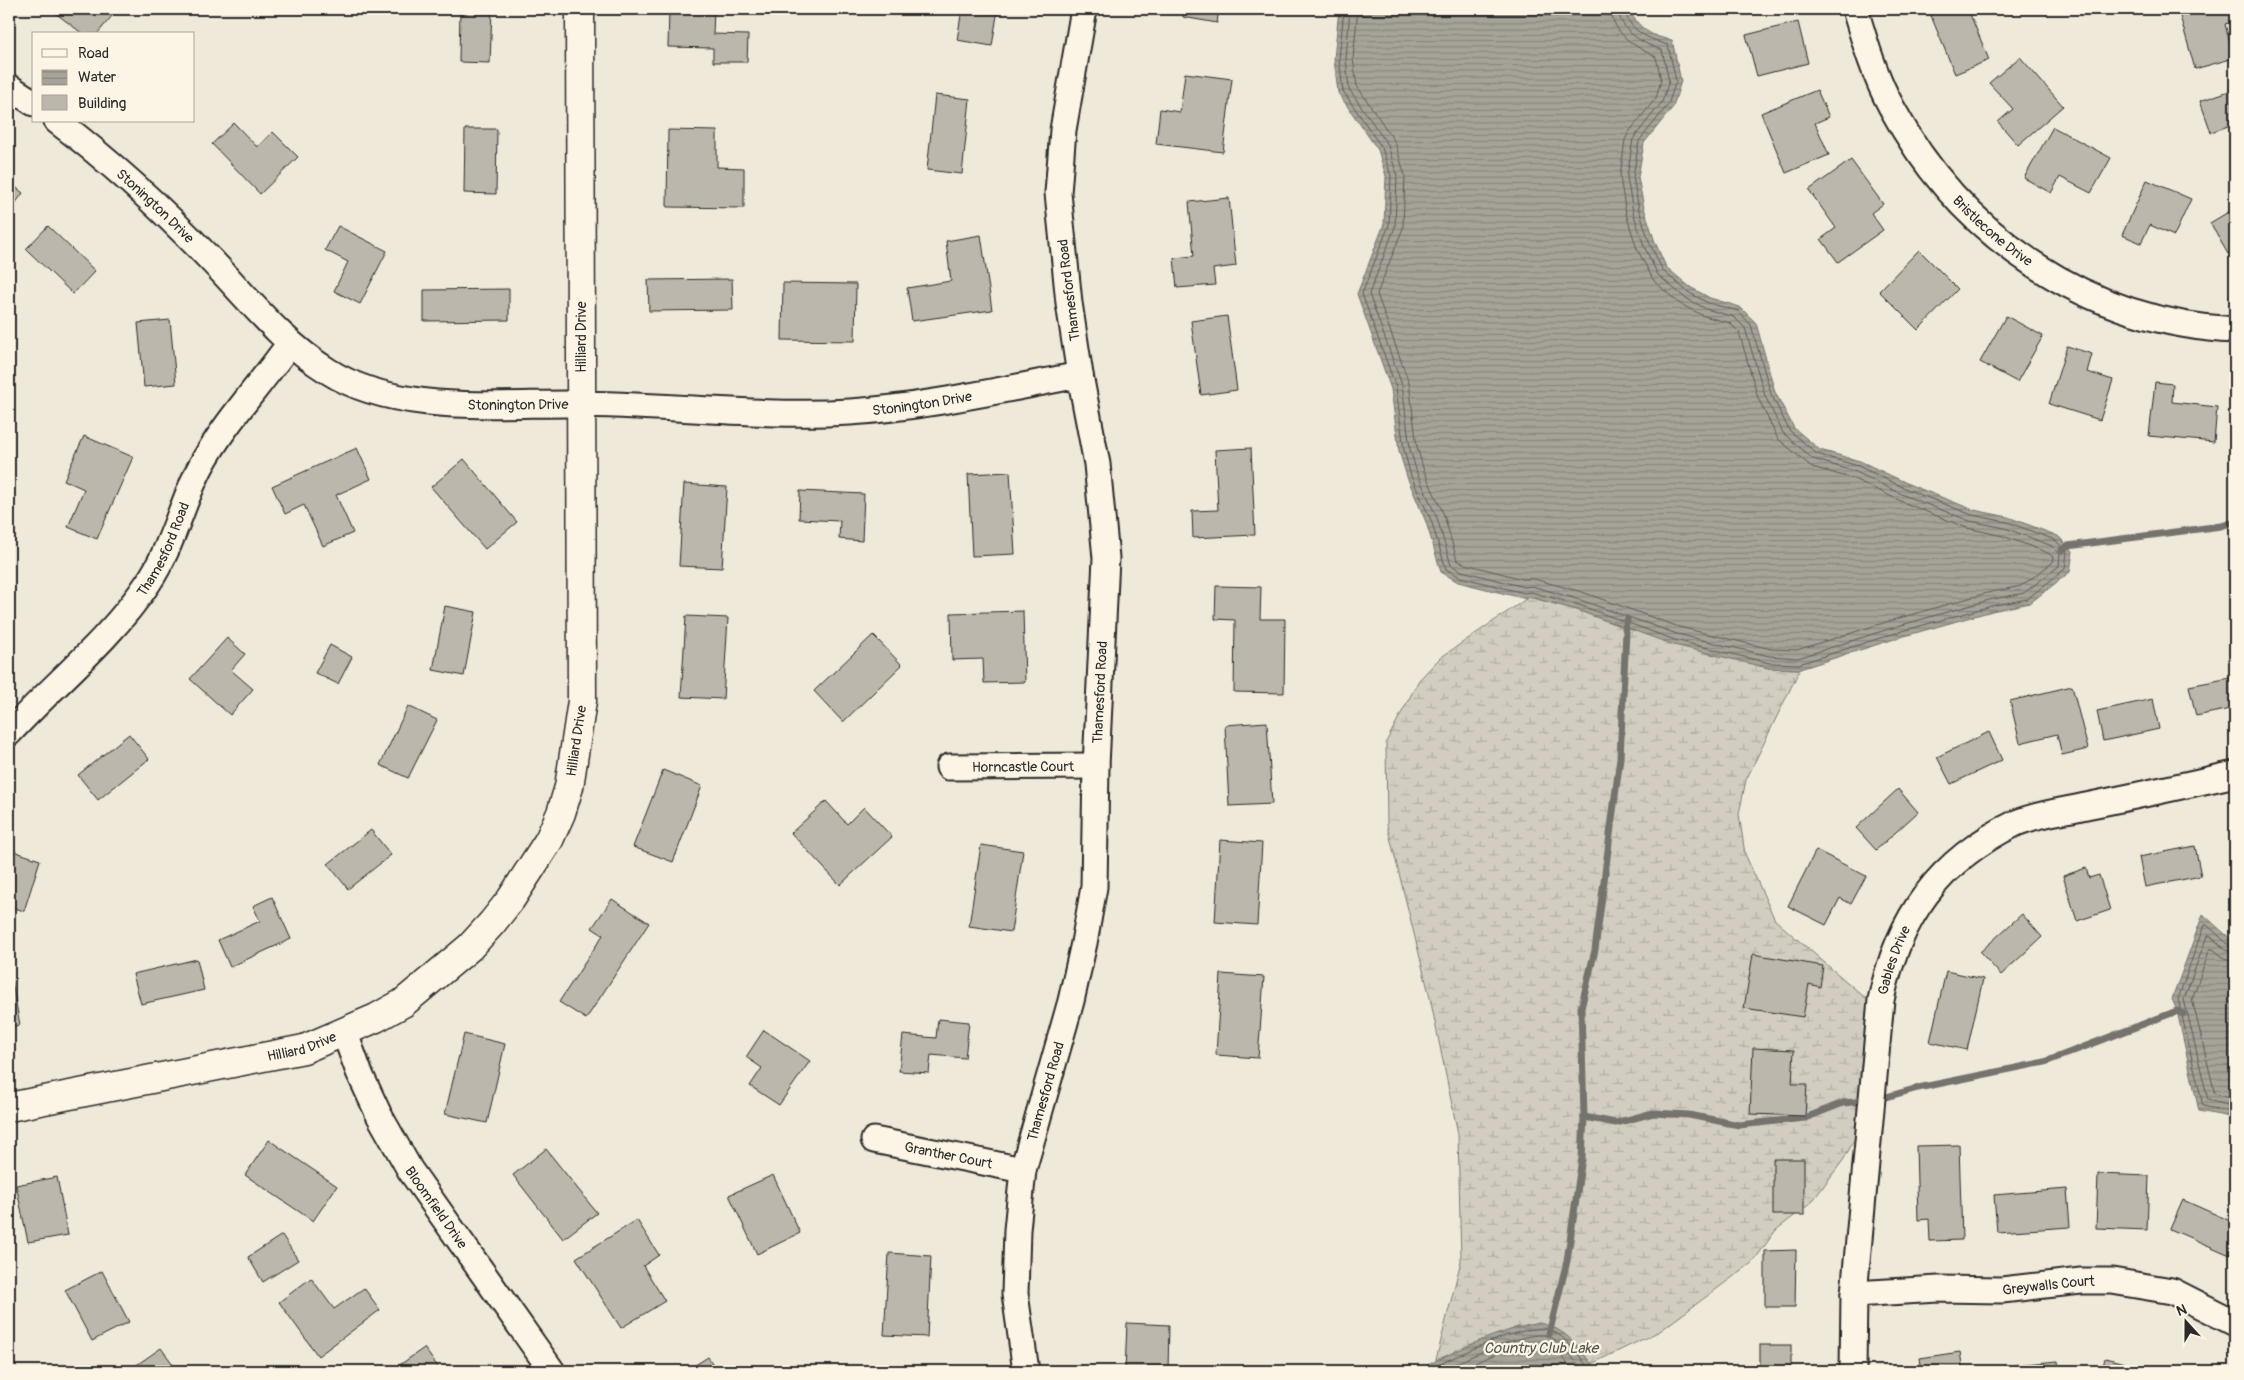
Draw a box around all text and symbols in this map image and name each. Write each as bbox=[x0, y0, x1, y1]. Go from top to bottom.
legend bbox=[32, 32, 195, 122]
text: Road bbox=[78, 44, 109, 63]
text: Water bbox=[78, 68, 117, 87]
text: Building bbox=[78, 94, 126, 113]
street label: Stonington Drive bbox=[113, 165, 198, 246]
street label: Bristlecone Drive bbox=[1949, 192, 2036, 270]
street label: Thamesford Road bbox=[1054, 238, 1084, 342]
street label: Hilliard Drive bbox=[573, 301, 590, 373]
street label: Stonington Drive bbox=[871, 387, 973, 419]
street label: Stonington Drive bbox=[467, 395, 568, 413]
street label: Thamesford Road bbox=[133, 500, 193, 600]
street label: Thamesford Road bbox=[1089, 640, 1111, 744]
street label: Hilliard Drive bbox=[562, 704, 590, 778]
street label: Horncastle Court bbox=[972, 758, 1074, 775]
street label: Gables Drive bbox=[1874, 923, 1914, 996]
street label: Hilliard Drive bbox=[266, 1028, 339, 1065]
street label: Thamesford Road bbox=[1023, 1039, 1068, 1143]
street label: Granther Court bbox=[903, 1138, 994, 1172]
street label: Bloomfield Drive bbox=[402, 1163, 471, 1252]
street label: Greywalls Court bbox=[2002, 1272, 2095, 1298]
north arrow bbox=[2162, 1298, 2212, 1348]
text: N bbox=[2174, 1301, 2189, 1320]
water label: Country Club Lake bbox=[1484, 1339, 1600, 1358]

